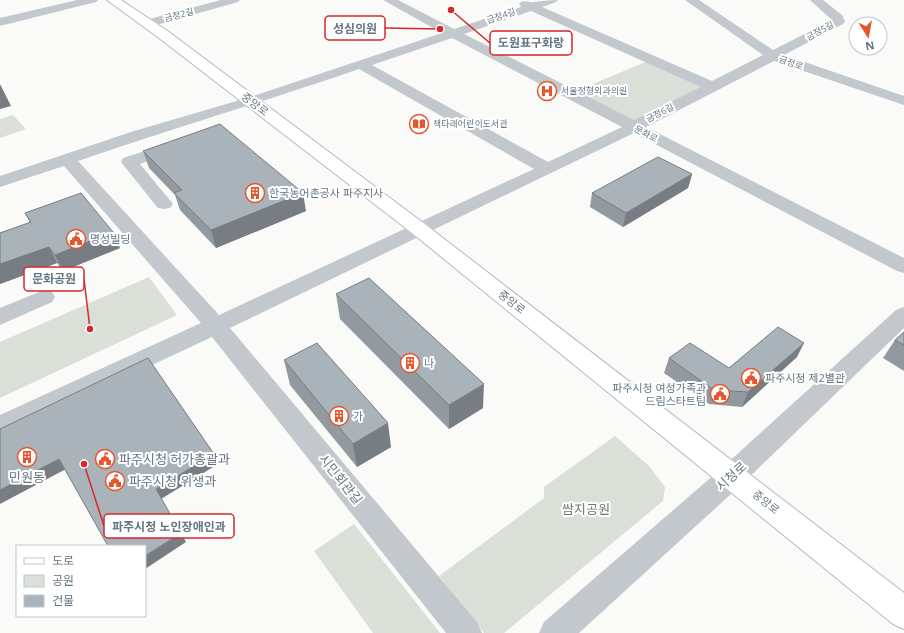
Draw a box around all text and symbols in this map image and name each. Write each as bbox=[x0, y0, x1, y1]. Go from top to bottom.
street label: 금정2길 bbox=[163, 4, 195, 25]
street label: 금정4길 bbox=[485, 5, 517, 26]
callout: 성심의원 bbox=[325, 16, 385, 40]
north arrow bbox=[848, 16, 888, 56]
street label: 금정5길 bbox=[803, 18, 836, 43]
text: 성심의원 bbox=[333, 20, 377, 37]
callout: 도원표구화랑 bbox=[490, 31, 572, 55]
text: 도원표구화랑 bbox=[498, 34, 564, 51]
text: N bbox=[864, 38, 876, 55]
street label: 금정로 bbox=[777, 52, 805, 73]
hospital icon: 서울정형외과의원 bbox=[536, 80, 558, 102]
place label: 서울정형외과의원 bbox=[561, 84, 627, 97]
street label: 중앙로 bbox=[239, 88, 272, 119]
street label: 금정6길 bbox=[643, 100, 676, 125]
library icon: 책타래어린이도서관 bbox=[408, 113, 430, 135]
place label: 책타래어린이도서관 bbox=[433, 117, 508, 130]
street label: 문화로 bbox=[632, 122, 660, 145]
building icon: 한국농어촌공사 파주지사 bbox=[244, 182, 266, 204]
place label: 한국농어촌공사 파주지사 bbox=[269, 185, 383, 200]
public building icon: 명성빌딩 bbox=[65, 228, 87, 250]
place label: 명성빌딩 bbox=[90, 231, 130, 246]
callout: 문화공원 bbox=[24, 267, 84, 291]
text: 문화공원 bbox=[32, 270, 76, 287]
street label: 중앙로 bbox=[496, 286, 529, 317]
building icon: 나 bbox=[399, 352, 421, 374]
place label: 나 bbox=[424, 355, 434, 370]
public building icon: 파주시청 제2별관 bbox=[740, 367, 762, 389]
place label: 파주시청 제2별관 bbox=[765, 370, 845, 385]
place label: 파주시청 여성가족과 드림스타트팀 bbox=[612, 380, 706, 408]
public building icon: 파주시청 여성가족과 드림스타트팀 bbox=[709, 383, 731, 405]
building icon: 가 bbox=[328, 405, 350, 427]
place label: 가 bbox=[353, 408, 363, 423]
building icon: 민원동 bbox=[16, 446, 38, 468]
public building icon: 파주시청 허가총괄과 bbox=[94, 448, 116, 470]
place label: 파주시청 허가총괄과 bbox=[119, 450, 230, 468]
street label: 시민회관길 bbox=[315, 450, 367, 508]
street label: 시청로 bbox=[712, 457, 750, 495]
place label: 민원동 bbox=[9, 468, 45, 486]
public building icon: 파주시청 위생과 bbox=[104, 470, 126, 492]
place label: 파주시청 위생과 bbox=[129, 472, 216, 490]
street label: 중앙로 bbox=[750, 486, 783, 517]
park label: 쌈지공원 bbox=[562, 500, 610, 518]
callout: 파주시청 노인장애인과 bbox=[104, 514, 234, 538]
text: 파주시청 노인장애인과 bbox=[112, 518, 226, 535]
legend bbox=[16, 545, 146, 617]
text: 도로 bbox=[52, 552, 74, 569]
text: 공원 bbox=[52, 572, 74, 589]
text: 건물 bbox=[52, 592, 74, 609]

